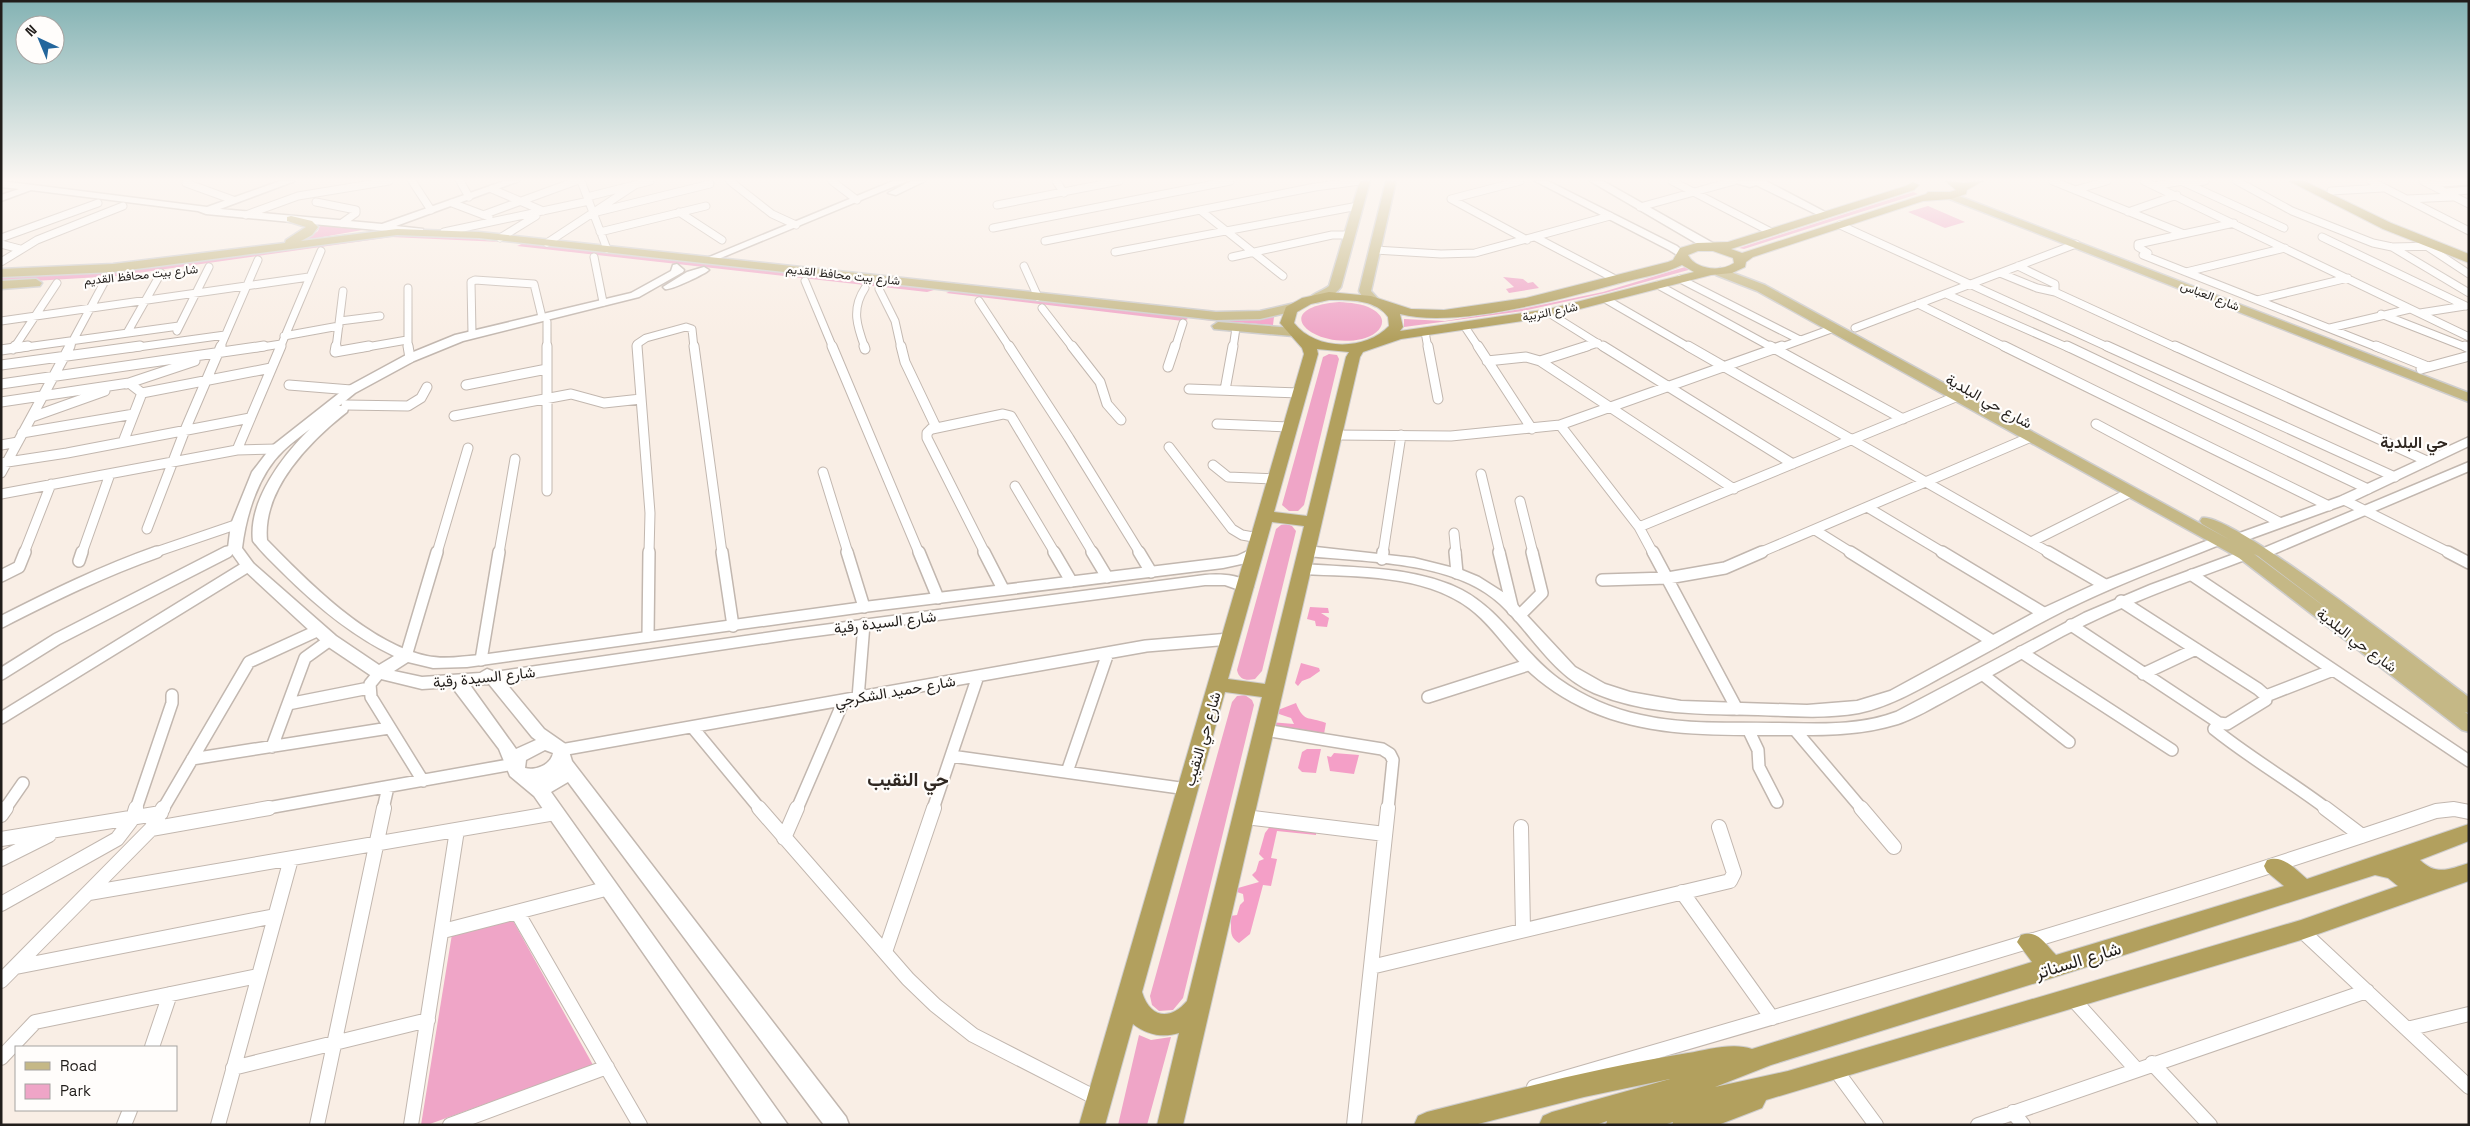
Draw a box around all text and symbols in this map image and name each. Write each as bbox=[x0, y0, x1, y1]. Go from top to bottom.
north arrow bbox=[15, 15, 65, 65]
text: N bbox=[21, 21, 41, 40]
street label: شارع بيت محافظ القديم bbox=[83, 261, 199, 290]
street label: شارع بيت محافظ القديم bbox=[785, 261, 901, 290]
street label: شارع العباس bbox=[2178, 277, 2242, 315]
street label: شارع التربية bbox=[1521, 299, 1579, 326]
street label: شارع حي البلدية bbox=[1941, 369, 2036, 436]
district label: حي البلدية bbox=[2380, 432, 2448, 456]
street label: شارع حي البلدية bbox=[2311, 604, 2401, 680]
street label: شارع السيدة رقية bbox=[833, 606, 938, 640]
street label: شارع السيدة رقية bbox=[432, 662, 537, 694]
street label: شارع حميد الشكرجي bbox=[833, 671, 958, 715]
street label: شارع حي النقيب bbox=[1179, 689, 1228, 790]
district label: حي النقيب bbox=[867, 767, 949, 796]
street label: شارع السناتر bbox=[2031, 936, 2124, 985]
legend bbox=[15, 1046, 178, 1111]
text: Road bbox=[60, 1056, 97, 1075]
text: Park bbox=[60, 1081, 91, 1100]

